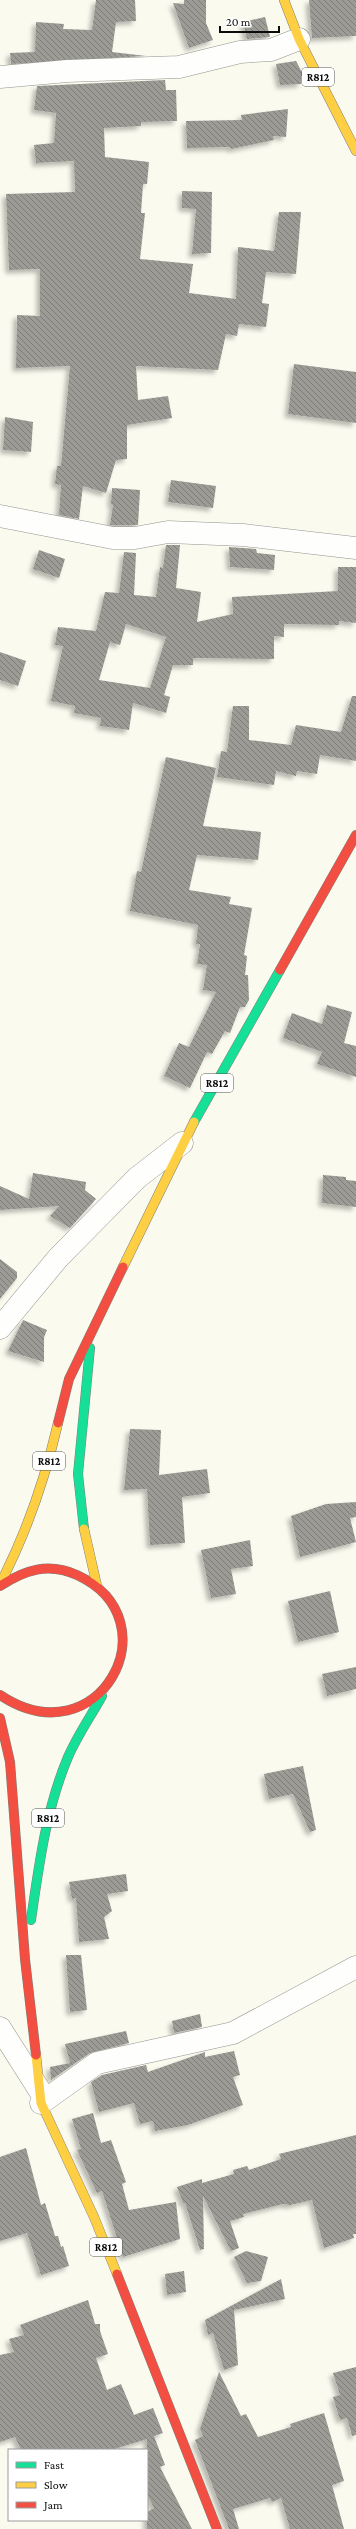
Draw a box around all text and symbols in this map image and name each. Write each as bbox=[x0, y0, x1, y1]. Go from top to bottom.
scale bar bbox=[220, 8, 279, 34]
text: 20 m bbox=[226, 15, 251, 29]
road number: R812 bbox=[302, 68, 334, 86]
road number: R812 bbox=[201, 1074, 233, 1092]
road number: R812 bbox=[33, 1452, 65, 1470]
road number: R812 bbox=[32, 1809, 64, 1827]
road number: R812 bbox=[90, 2238, 122, 2256]
legend bbox=[8, 2449, 148, 2521]
text: Fast bbox=[44, 2458, 65, 2472]
text: Slow bbox=[44, 2478, 68, 2492]
text: Jam bbox=[43, 2498, 63, 2512]

